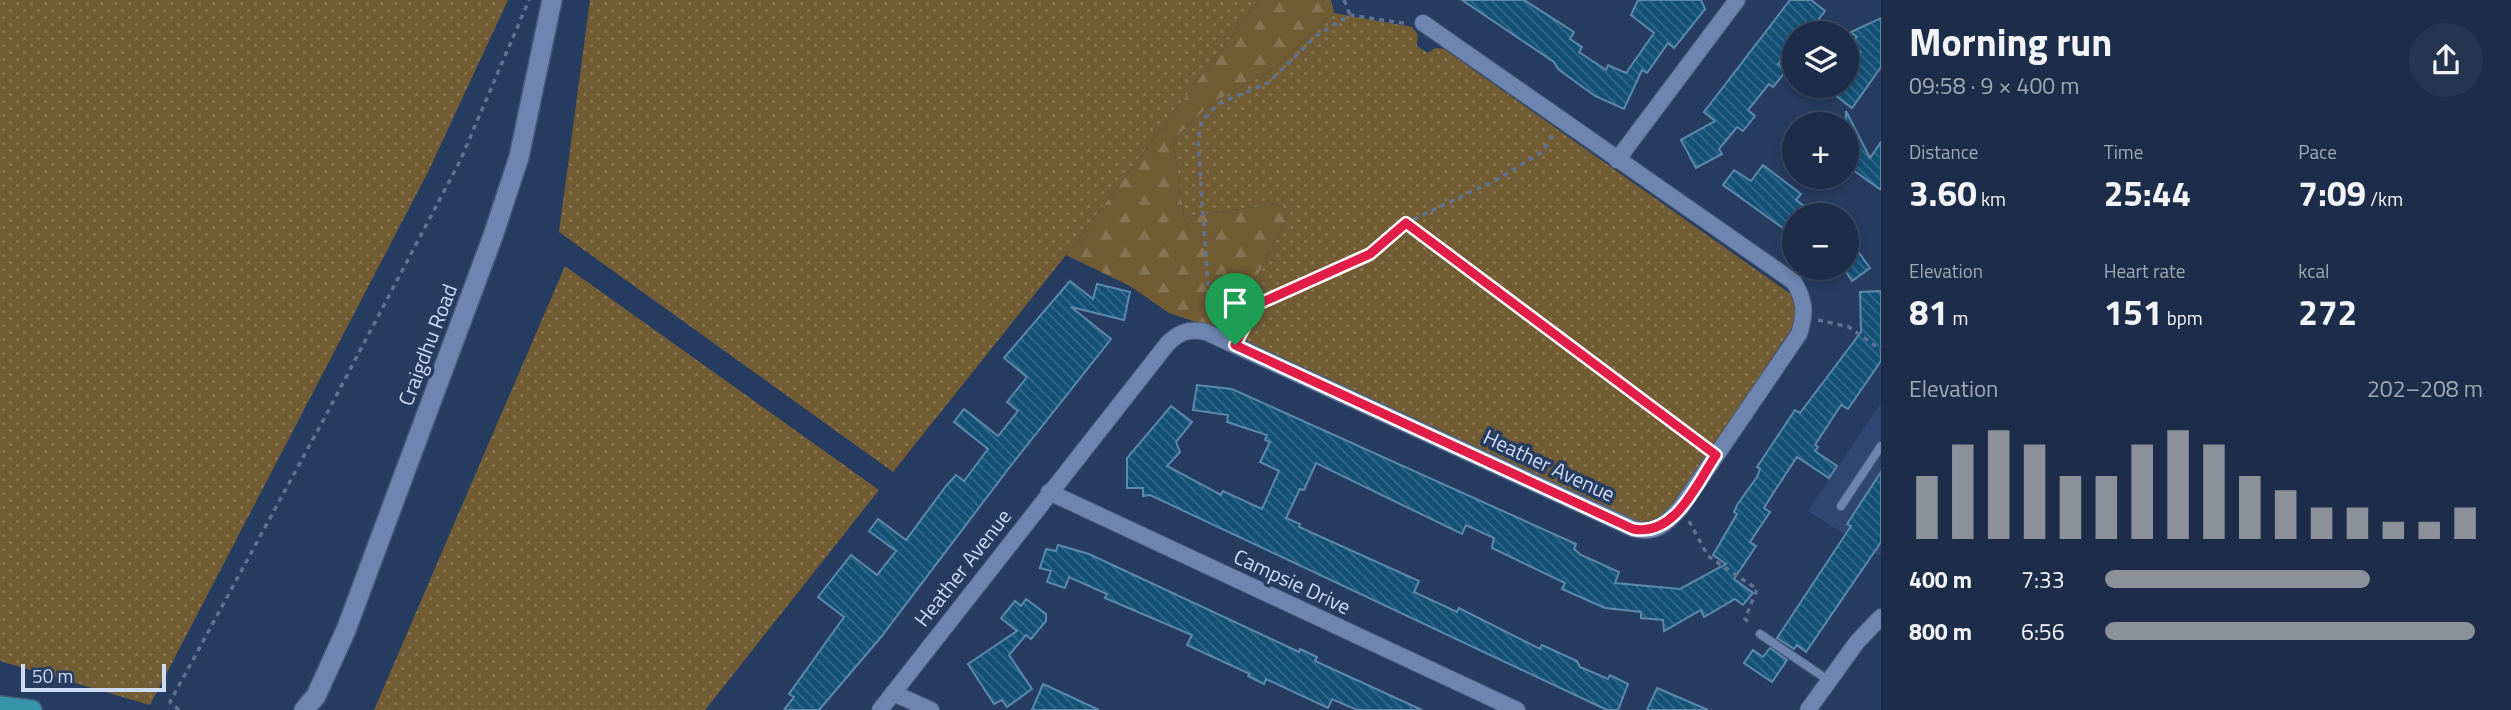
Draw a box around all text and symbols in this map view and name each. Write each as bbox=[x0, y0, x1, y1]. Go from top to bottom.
text: Morning run bbox=[1909, 13, 2112, 71]
map controls bbox=[1782, 21, 1859, 280]
button: layers bbox=[1782, 21, 1859, 98]
button: share bbox=[2409, 23, 2483, 97]
text: 09:58 · 9 × 400 m bbox=[1909, 68, 2079, 103]
button: + bbox=[1782, 112, 1859, 189]
text: Distance bbox=[1909, 137, 1978, 166]
text: Time bbox=[2104, 137, 2143, 166]
text: Pace bbox=[2298, 137, 2337, 166]
text: 3.60 bbox=[1909, 166, 1977, 220]
text: 25:44 bbox=[2104, 166, 2191, 220]
text: 7:09 bbox=[2298, 166, 2366, 220]
text: km bbox=[1977, 184, 2006, 213]
text: /km bbox=[2366, 184, 2403, 213]
button: − bbox=[1782, 203, 1859, 280]
text: Elevation bbox=[1909, 256, 1983, 285]
text: Heart rate bbox=[2104, 256, 2185, 285]
text: kcal bbox=[2298, 256, 2329, 285]
pin bbox=[1205, 273, 1265, 345]
street label: Craigdhu Road bbox=[389, 279, 465, 410]
icon: arrive bbox=[1216, 284, 1254, 322]
text: 81 bbox=[1909, 285, 1948, 339]
text: 151 bbox=[2104, 285, 2162, 339]
text: 272 bbox=[2298, 285, 2357, 339]
text: m bbox=[1948, 303, 1968, 332]
text: bpm bbox=[2162, 303, 2203, 332]
text: Elevation bbox=[1909, 371, 1998, 406]
text: 202–208 m bbox=[2367, 371, 2483, 406]
street label: Heather Avenue bbox=[1478, 421, 1621, 510]
street label: Heather Avenue bbox=[906, 502, 1019, 633]
street label: Campsie Drive bbox=[1229, 540, 1356, 622]
text: 400 m bbox=[1909, 562, 1972, 597]
text: 7:33 bbox=[2021, 562, 2065, 597]
text: 800 m bbox=[1909, 614, 1972, 649]
text: 6:56 bbox=[2021, 614, 2065, 649]
scale bar bbox=[21, 661, 166, 693]
text: 50 m bbox=[32, 661, 73, 690]

